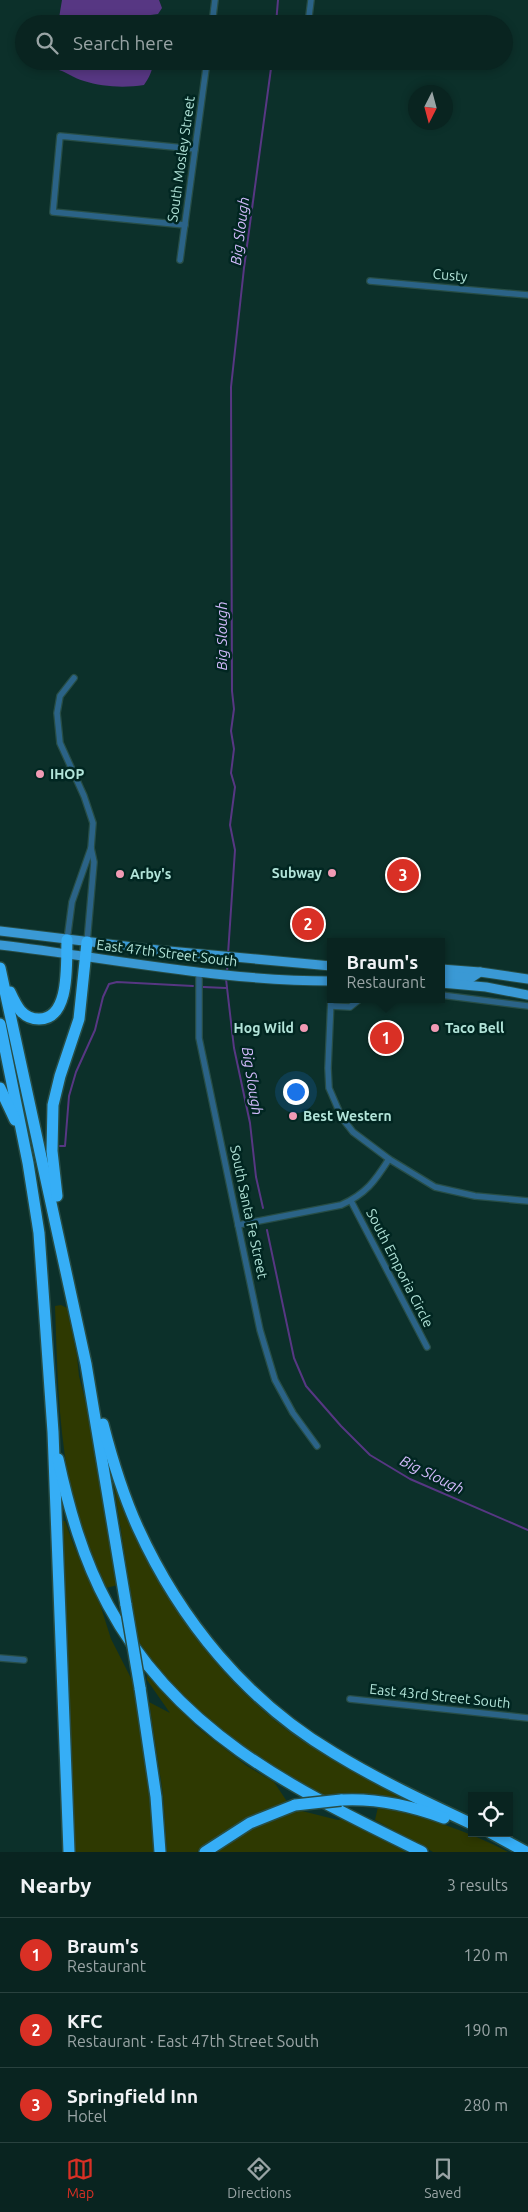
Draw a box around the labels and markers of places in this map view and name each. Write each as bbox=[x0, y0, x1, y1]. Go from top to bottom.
place label: IHOP bbox=[50, 766, 84, 782]
marker: IHOP bbox=[34, 768, 46, 780]
pin: 3 bbox=[387, 856, 419, 894]
place label: Subway bbox=[272, 865, 323, 881]
place label: Arby's bbox=[130, 866, 172, 882]
marker: Subway bbox=[326, 867, 338, 879]
marker: Arby's bbox=[114, 868, 126, 880]
pin: 2 bbox=[292, 905, 324, 943]
pin: 1 bbox=[370, 1019, 402, 1057]
place label: Hog Wild bbox=[234, 1020, 294, 1036]
place label: Taco Bell bbox=[445, 1020, 504, 1036]
marker: Hog Wild bbox=[298, 1022, 310, 1034]
marker: Taco Bell bbox=[429, 1022, 441, 1034]
place label: Best Western bbox=[303, 1108, 392, 1124]
marker: Best Western bbox=[287, 1110, 299, 1122]

